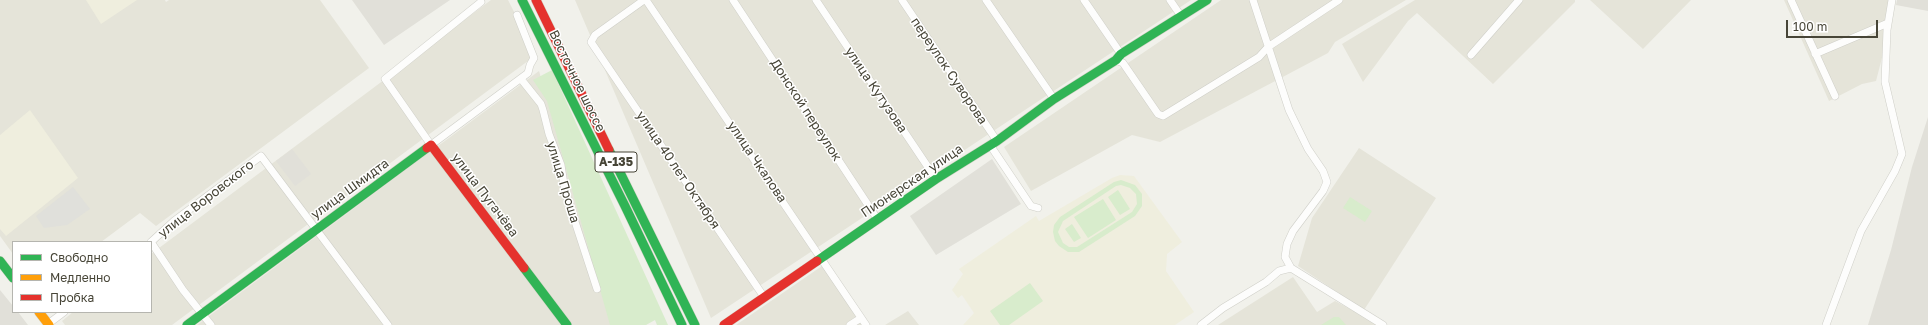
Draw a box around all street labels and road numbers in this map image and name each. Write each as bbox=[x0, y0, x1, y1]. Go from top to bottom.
street label: переулок Суворова bbox=[907, 15, 991, 127]
street label: Восточное шоссе bbox=[546, 28, 608, 134]
street label: улица Кутузова bbox=[841, 44, 911, 136]
street label: Донской переулок bbox=[767, 56, 845, 164]
street label: улица 40 лет Октября bbox=[633, 108, 723, 232]
street label: улица Чкалова bbox=[724, 118, 790, 206]
street label: улица Проша bbox=[543, 139, 583, 225]
street label: Пионерская улица bbox=[858, 141, 966, 221]
street label: улица Пугачёва bbox=[448, 150, 522, 240]
road number: А-135 bbox=[595, 152, 637, 172]
street label: улица Шмидта bbox=[308, 156, 392, 222]
street label: улица Воровского bbox=[155, 157, 257, 241]

